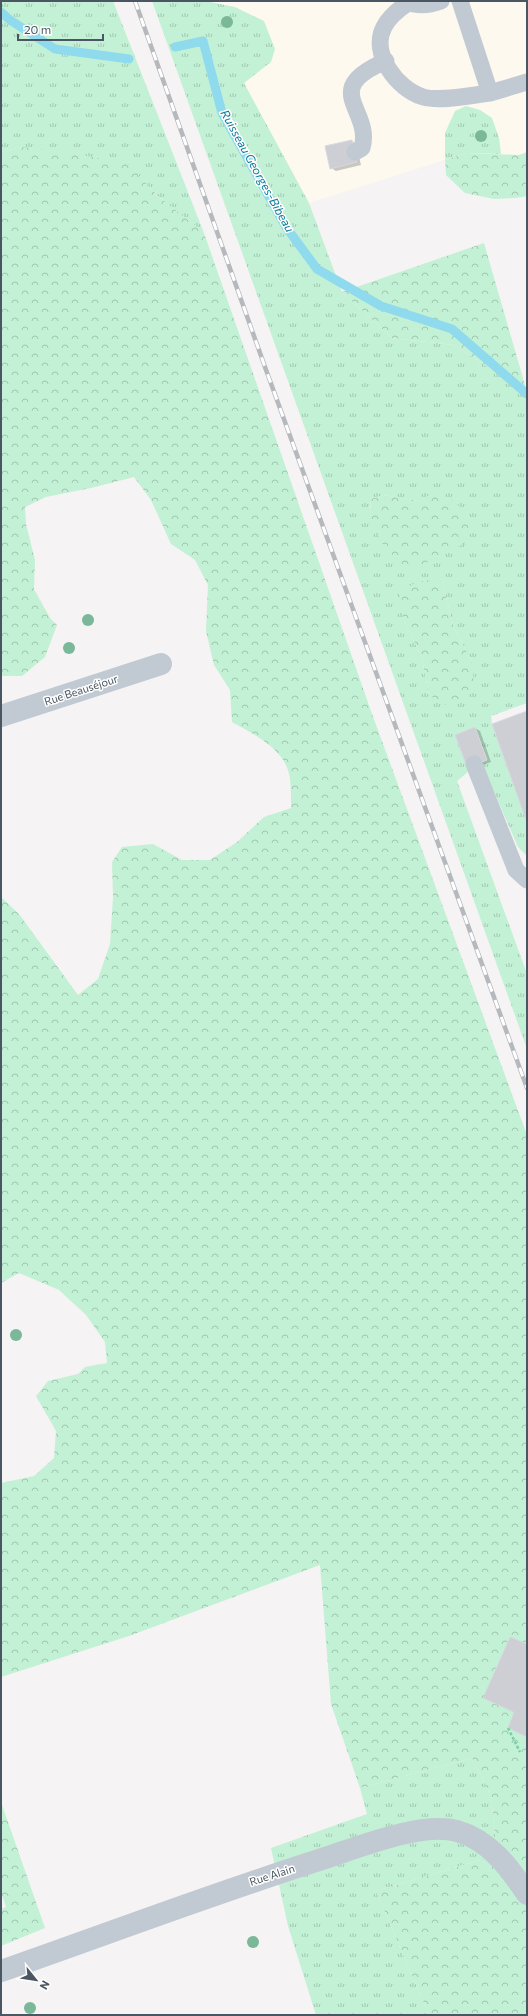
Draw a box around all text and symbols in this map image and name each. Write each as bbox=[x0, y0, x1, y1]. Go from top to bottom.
scale bar bbox=[18, 16, 103, 42]
text: 20 m bbox=[24, 22, 51, 36]
water label: Ruisseau Georges-Bibeau bbox=[218, 107, 298, 234]
street label: Rue Beauséjour bbox=[42, 671, 120, 708]
street label: Rue Alain bbox=[248, 1861, 296, 1888]
north arrow bbox=[16, 1960, 56, 2000]
text: N bbox=[37, 1978, 53, 1992]

